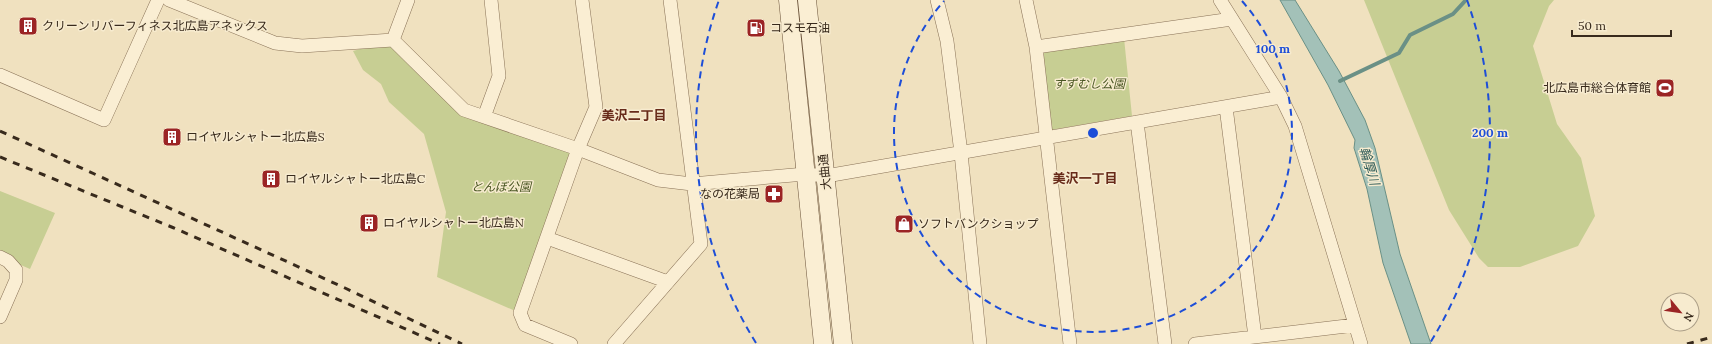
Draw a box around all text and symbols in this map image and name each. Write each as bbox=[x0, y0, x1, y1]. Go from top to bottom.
scale bar bbox=[1572, 12, 1671, 38]
building icon: クリーンリバーフィネス北広島アネックス bbox=[17, 15, 39, 37]
fuel station icon: コスモ石油 bbox=[745, 17, 767, 39]
place label: クリーンリバーフィネス北広島アネックス bbox=[42, 18, 268, 33]
text: 50 m bbox=[1578, 18, 1606, 33]
place label: コスモ石油 bbox=[770, 20, 830, 35]
text: 100 m bbox=[1256, 41, 1290, 56]
park label: すずむし公園 bbox=[1053, 76, 1127, 91]
sports icon: 北広島市総合体育館 bbox=[1654, 77, 1676, 99]
place label: 北広島市総合体育館 bbox=[1543, 80, 1651, 95]
district label: 美沢二丁目 bbox=[601, 107, 667, 124]
text: 200 m bbox=[1472, 125, 1508, 140]
building icon: ロイヤルシャトー北広島S bbox=[161, 126, 183, 148]
centre of rings bbox=[1086, 126, 1100, 140]
place label: ロイヤルシャトー北広島S bbox=[186, 129, 325, 144]
water label: 輪厚川 bbox=[1356, 145, 1384, 189]
street label: 大曲通 bbox=[815, 153, 834, 191]
building icon: ロイヤルシャトー北広島C bbox=[260, 168, 282, 190]
district label: 美沢一丁目 bbox=[1052, 170, 1118, 187]
place label: ロイヤルシャトー北広島C bbox=[285, 171, 426, 186]
park label: とんぼ公園 bbox=[471, 179, 533, 194]
pharmacy icon: なの花薬局 bbox=[763, 183, 785, 205]
place label: なの花薬局 bbox=[700, 186, 760, 201]
building icon: ロイヤルシャトー北広島N bbox=[358, 212, 380, 234]
shop icon: ソフトバンクショップ bbox=[893, 213, 915, 235]
place label: ロイヤルシャトー北広島N bbox=[383, 215, 524, 230]
place label: ソフトバンクショップ bbox=[918, 216, 1039, 231]
north arrow bbox=[1660, 292, 1700, 332]
text: N bbox=[1680, 310, 1697, 324]

